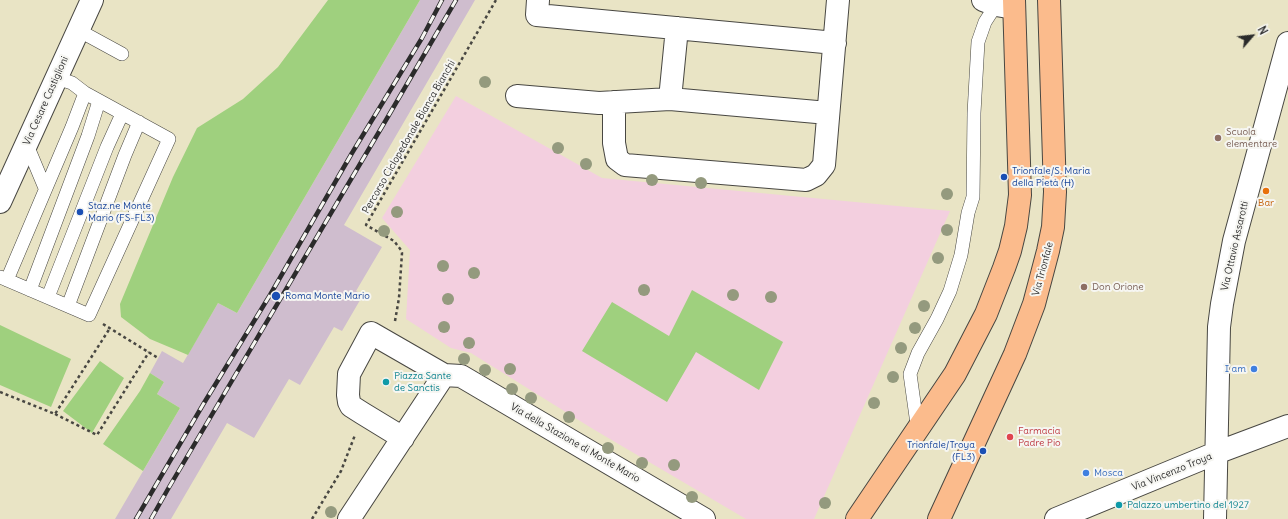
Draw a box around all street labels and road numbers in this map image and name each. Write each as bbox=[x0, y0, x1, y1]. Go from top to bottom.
street label: Via Cesare Castiglioni bbox=[21, 55, 71, 147]
street label: Percorso Ciclopedonale Bianca Bianchi bbox=[360, 58, 458, 216]
street label: Via Ottavio Assarotti bbox=[1219, 200, 1251, 292]
street label: Via Trionfale bbox=[1030, 241, 1056, 297]
street label: Via della Stazione di Monte Mario bbox=[508, 401, 642, 485]
street label: Via Vincenzo Troya bbox=[1130, 450, 1214, 494]

